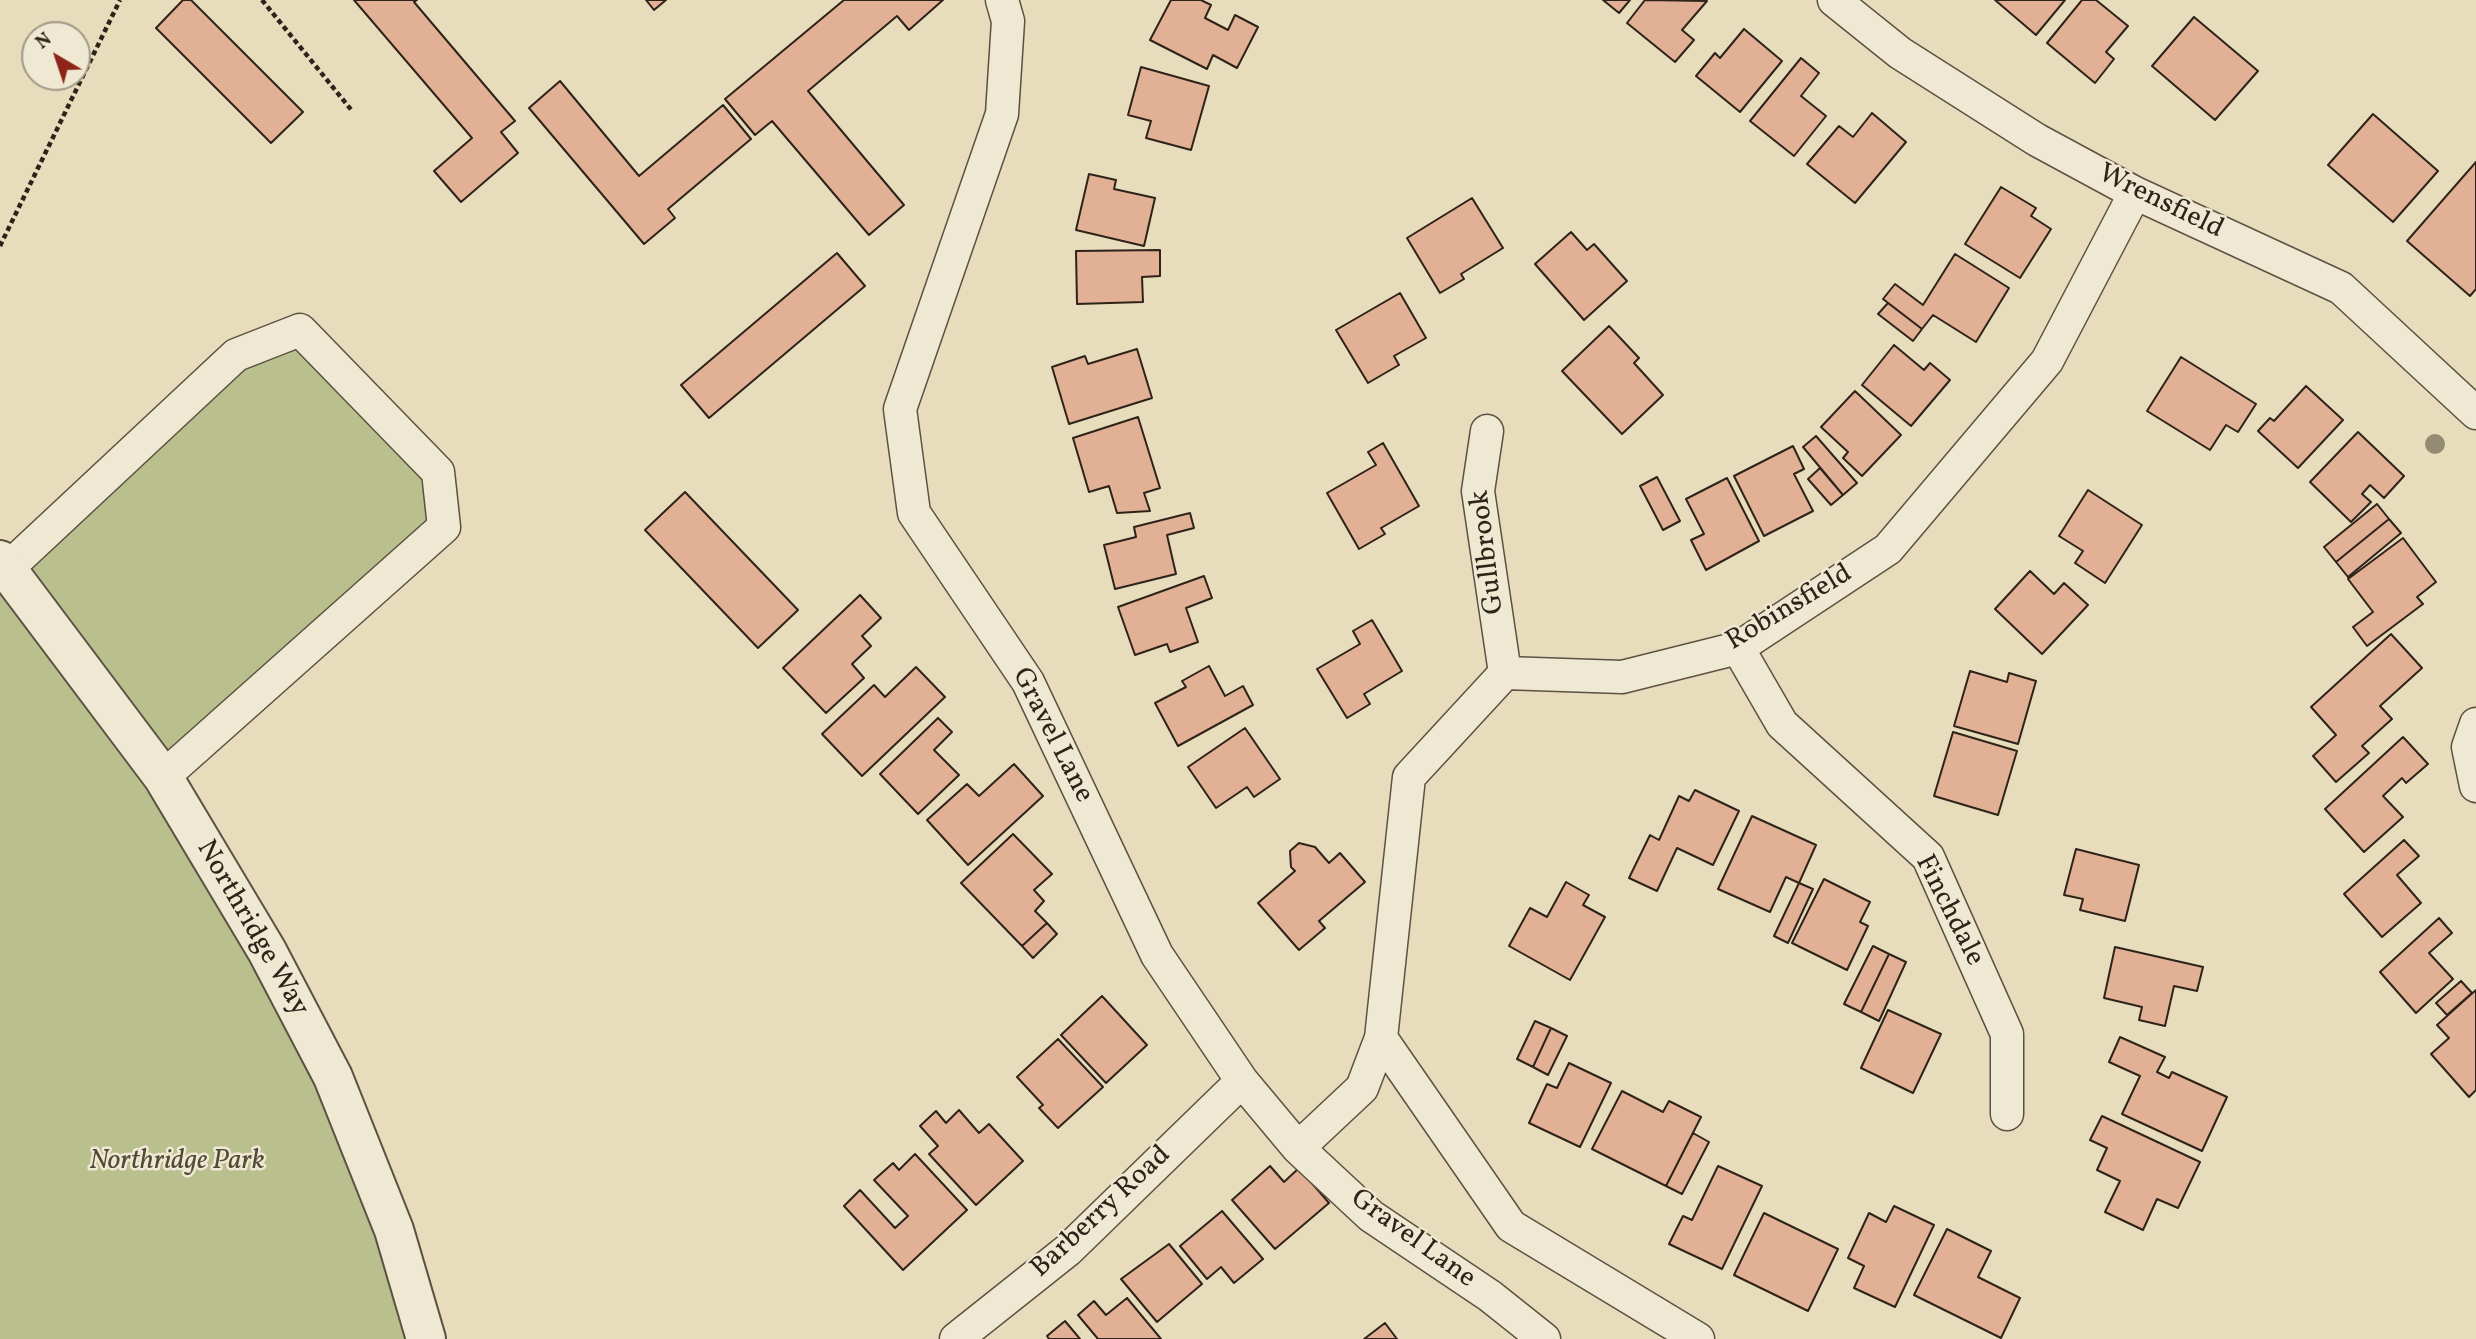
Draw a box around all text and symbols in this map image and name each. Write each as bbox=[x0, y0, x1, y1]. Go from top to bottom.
north arrow bbox=[21, 21, 91, 91]
text: N bbox=[30, 27, 58, 56]
street label: Wrensfield bbox=[2092, 158, 2228, 248]
street label: Gullbrook bbox=[1465, 488, 1513, 616]
street label: Robinsfield bbox=[1721, 558, 1859, 660]
street label: Gravel Lane bbox=[1003, 663, 1099, 809]
street label: Northridge Way bbox=[187, 835, 315, 1023]
street label: Finchdale bbox=[1906, 850, 1990, 972]
street label: Barberry Road bbox=[1025, 1140, 1179, 1286]
park label: Northridge Park bbox=[89, 1146, 265, 1180]
street label: Gravel Lane bbox=[1343, 1183, 1481, 1297]

